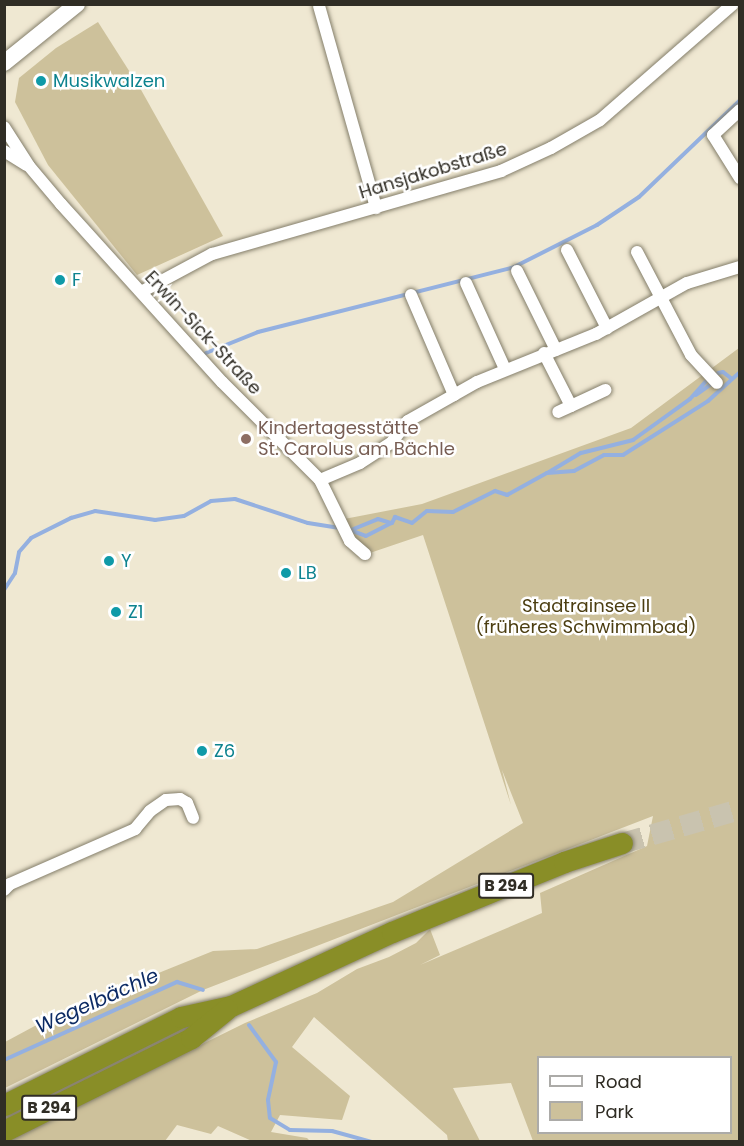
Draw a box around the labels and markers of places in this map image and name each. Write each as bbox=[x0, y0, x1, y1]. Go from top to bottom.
place label: Musikwalzen bbox=[53, 70, 165, 92]
marker: Musikwalzen bbox=[34, 74, 48, 88]
place label: F bbox=[72, 269, 81, 291]
marker: F bbox=[53, 273, 67, 287]
place label: Kindertagesstätte St. Carolus am Bächle bbox=[258, 418, 455, 460]
marker: Kindertagesstätte St. Carolus am Bächle bbox=[239, 432, 253, 446]
place label: Y bbox=[121, 550, 132, 572]
marker: Y bbox=[102, 554, 116, 568]
place label: LB bbox=[298, 562, 317, 584]
marker: LB bbox=[279, 566, 293, 580]
place label: Z1 bbox=[128, 601, 143, 623]
marker: Z1 bbox=[109, 605, 123, 619]
place label: Z6 bbox=[214, 740, 235, 762]
marker: Z6 bbox=[195, 744, 209, 758]

